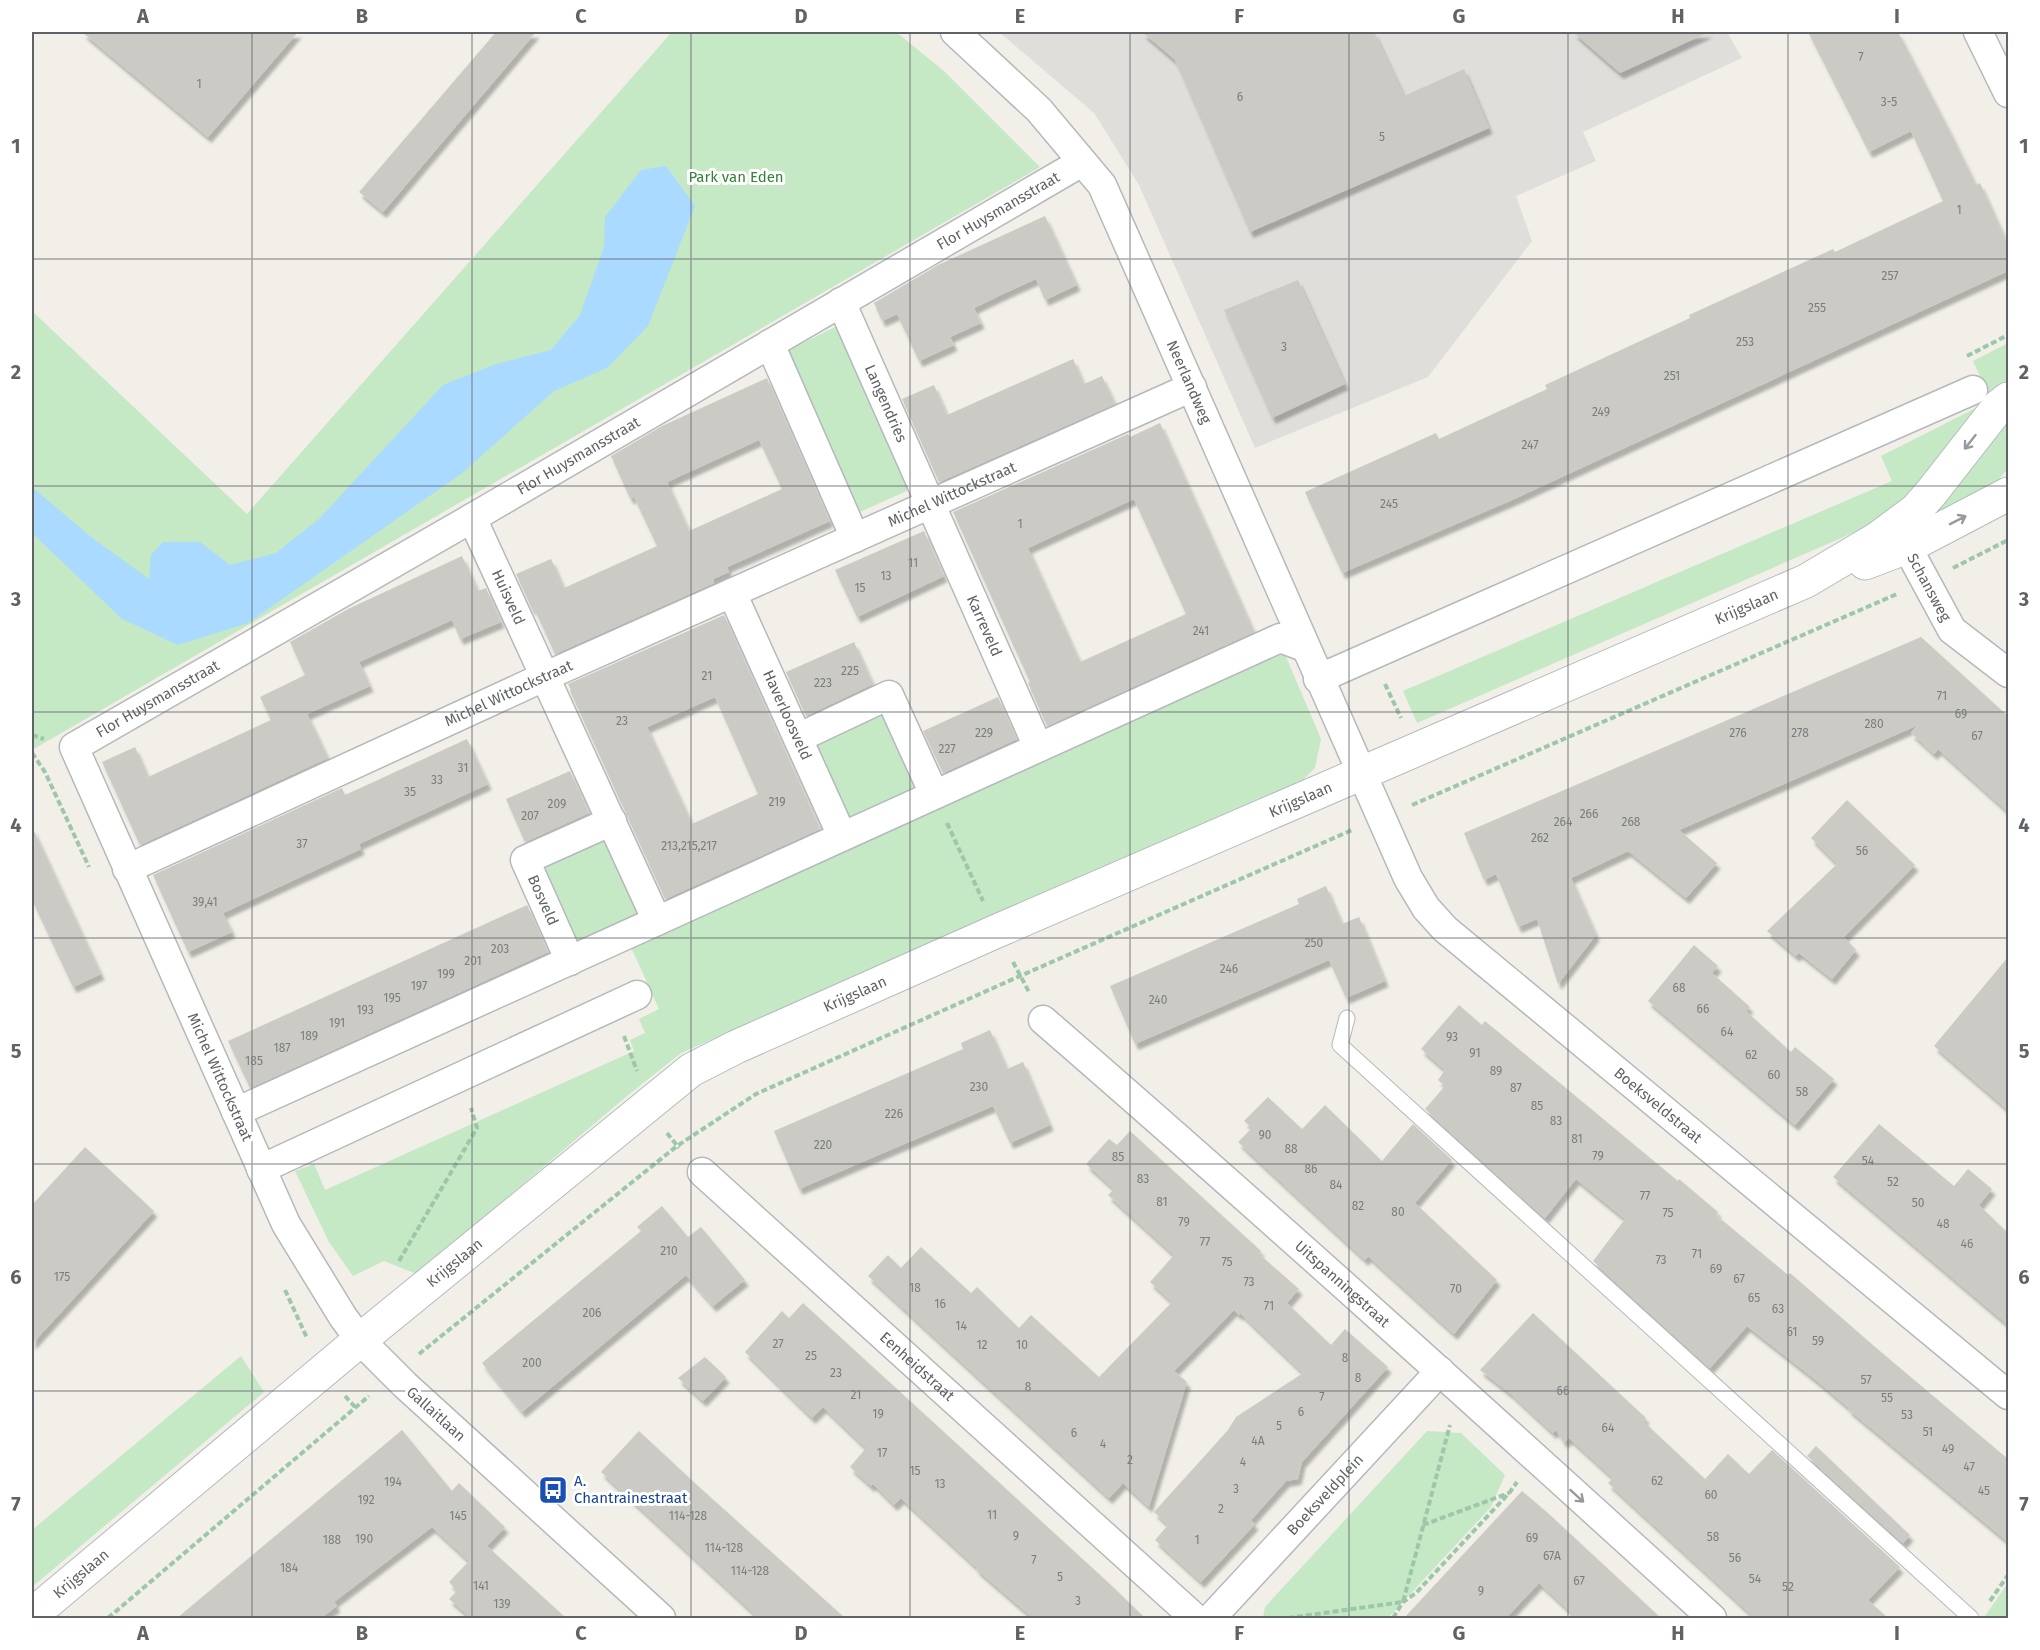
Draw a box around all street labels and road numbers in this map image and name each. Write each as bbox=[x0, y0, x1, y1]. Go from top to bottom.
street label: Flor Huysmansstraat bbox=[934, 168, 1064, 254]
street label: Neerlandweg bbox=[1163, 338, 1215, 427]
street label: Langendries bbox=[861, 362, 911, 445]
street label: Flor Huysmansstraat bbox=[514, 413, 644, 499]
street label: Michel Wittockstraat bbox=[885, 458, 1019, 531]
street label: Schansweg bbox=[1903, 550, 1955, 625]
street label: Huisveld bbox=[488, 567, 529, 628]
street label: Krijgslaan bbox=[1712, 585, 1781, 628]
street label: Karreveld bbox=[963, 592, 1006, 659]
street label: Flor Huysmansstraat bbox=[93, 656, 223, 741]
street label: Michel Wittockstraat bbox=[442, 656, 576, 730]
street label: Haverloosveld bbox=[759, 667, 815, 763]
street label: Krijgslaan bbox=[1266, 778, 1335, 821]
street label: Bosveld bbox=[524, 872, 562, 928]
street label: Krijgslaan bbox=[821, 972, 889, 1016]
street label: Michel Wittockstraat bbox=[184, 1010, 257, 1144]
street label: Boeksveldstraat bbox=[1610, 1064, 1706, 1147]
street label: Krijgslaan bbox=[423, 1235, 486, 1291]
street label: Uitspanningstraat bbox=[1291, 1237, 1394, 1331]
street label: Eenheidstraat bbox=[876, 1328, 958, 1405]
street label: Gallaitlaan bbox=[403, 1383, 469, 1445]
street label: Boeksveldplein bbox=[1283, 1451, 1367, 1539]
street label: Krijgslaan bbox=[50, 1545, 113, 1602]

